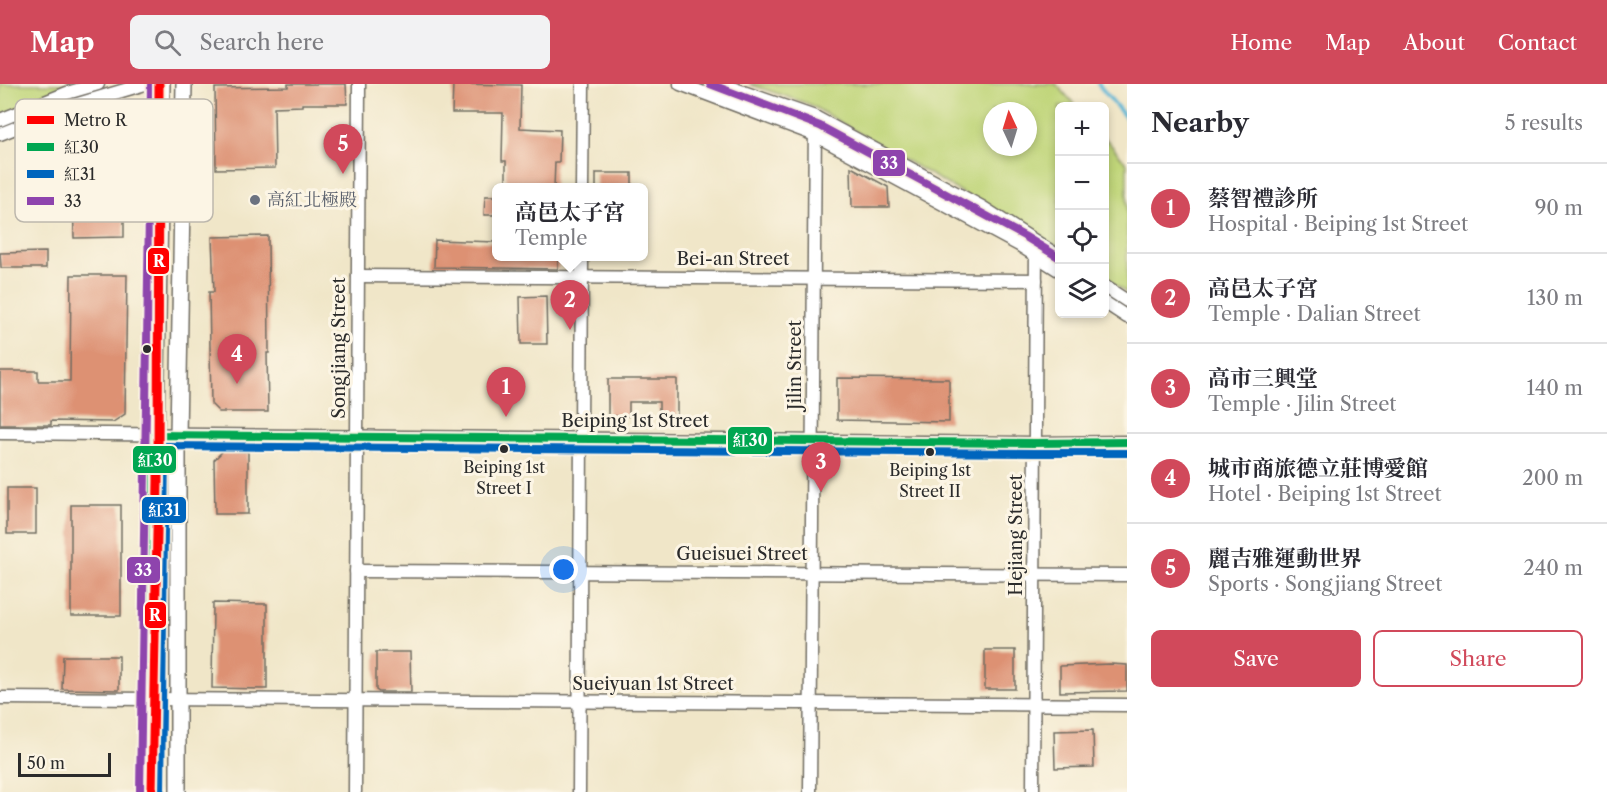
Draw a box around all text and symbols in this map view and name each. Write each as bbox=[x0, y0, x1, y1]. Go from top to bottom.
search box bbox=[130, 15, 550, 69]
text: Map bbox=[30, 25, 94, 59]
icon: search bbox=[151, 26, 184, 59]
text: Search here bbox=[199, 29, 324, 56]
text: Home bbox=[1231, 30, 1292, 55]
text: Map bbox=[1325, 30, 1370, 55]
text: About bbox=[1403, 30, 1465, 55]
text: Contact bbox=[1498, 30, 1577, 55]
legend bbox=[15, 99, 213, 222]
north arrow bbox=[983, 102, 1037, 156]
map controls bbox=[1055, 102, 1109, 318]
button: + bbox=[1055, 102, 1109, 156]
text: Nearby bbox=[1151, 107, 1249, 139]
text: Metro R bbox=[64, 110, 128, 130]
text: 5 results bbox=[1505, 111, 1583, 135]
pin: 5 bbox=[324, 124, 362, 174]
text: 紅30 bbox=[64, 137, 99, 157]
line badge: 33 bbox=[872, 149, 906, 177]
text: 33 bbox=[880, 153, 898, 173]
button: − bbox=[1055, 156, 1109, 210]
text: 紅31 bbox=[64, 164, 96, 184]
popup bbox=[492, 183, 648, 261]
text: 蔡智禮診所 bbox=[1208, 185, 1318, 212]
place label: 高紅北極殿 bbox=[267, 189, 357, 211]
text: 33 bbox=[64, 191, 82, 211]
marker: 高紅北極殿 bbox=[248, 193, 262, 207]
text: 1 bbox=[1166, 196, 1175, 220]
text: 90 m bbox=[1535, 196, 1583, 220]
text: 高邑太子宮 bbox=[515, 199, 625, 226]
button: locate bbox=[1055, 210, 1109, 264]
text: Hospital · Beiping 1st Street bbox=[1208, 212, 1468, 236]
text: Temple bbox=[515, 226, 587, 250]
line badge: R bbox=[147, 247, 170, 275]
street label: Bei-an Street bbox=[677, 248, 790, 270]
text: R bbox=[153, 251, 166, 271]
button: layers bbox=[1055, 264, 1109, 318]
text: 高邑太子宮 bbox=[1208, 275, 1318, 302]
street label: Songjiang Street bbox=[328, 277, 350, 419]
pin: 2 bbox=[550, 280, 590, 330]
text: 2 bbox=[1165, 286, 1176, 310]
text: 130 m bbox=[1527, 286, 1583, 310]
text: Temple · Dalian Street bbox=[1208, 302, 1421, 326]
street label: Jilin Street bbox=[784, 319, 806, 413]
pin: 4 bbox=[218, 334, 256, 384]
unlabelled marker bbox=[141, 343, 153, 355]
text: 高市三興堂 bbox=[1208, 365, 1318, 392]
pin: 1 bbox=[486, 368, 526, 417]
text: 3 bbox=[1165, 376, 1176, 400]
text: 140 m bbox=[1526, 376, 1583, 400]
text: Temple · Jilin Street bbox=[1208, 392, 1396, 416]
street label: Beiping 1st Street bbox=[561, 410, 710, 432]
line badge: 紅30 bbox=[727, 426, 773, 455]
text: 紅30 bbox=[732, 430, 768, 450]
pin: 3 bbox=[802, 442, 840, 492]
marker: Beiping 1st Street I bbox=[498, 443, 510, 455]
line badge: 紅30 bbox=[132, 445, 177, 474]
marker: Beiping 1st Street II bbox=[924, 446, 936, 458]
text: 紅30 bbox=[137, 450, 173, 470]
text: 城市商旅德立莊博愛館 bbox=[1208, 455, 1428, 482]
place label: Beiping 1st Street I bbox=[463, 457, 545, 498]
place label: Beiping 1st Street II bbox=[889, 460, 971, 501]
text: 4 bbox=[1165, 466, 1176, 490]
text: 200 m bbox=[1522, 466, 1583, 490]
street label: Hejiang Street bbox=[1005, 473, 1027, 596]
text: Hotel · Beiping 1st Street bbox=[1208, 482, 1442, 506]
line badge: 紅31 bbox=[141, 496, 187, 524]
text: 紅31 bbox=[148, 500, 181, 520]
street label: Gueisuei Street bbox=[676, 543, 808, 565]
text: 麗吉雅運動世界 bbox=[1208, 545, 1362, 572]
your location bbox=[549, 555, 578, 584]
line badge: 33 bbox=[126, 556, 161, 584]
text: 5 bbox=[1165, 556, 1176, 580]
text: 240 m bbox=[1523, 556, 1583, 580]
text: 33 bbox=[134, 560, 152, 580]
text: Sports · Songjiang Street bbox=[1208, 572, 1442, 596]
line badge: R bbox=[144, 601, 167, 629]
text: R bbox=[149, 605, 162, 625]
button: Save bbox=[1151, 630, 1361, 687]
button: Share bbox=[1373, 630, 1583, 687]
street label: Sueiyuan 1st Street bbox=[572, 673, 734, 695]
scale bar bbox=[18, 750, 111, 778]
text: 50 m bbox=[27, 753, 65, 773]

